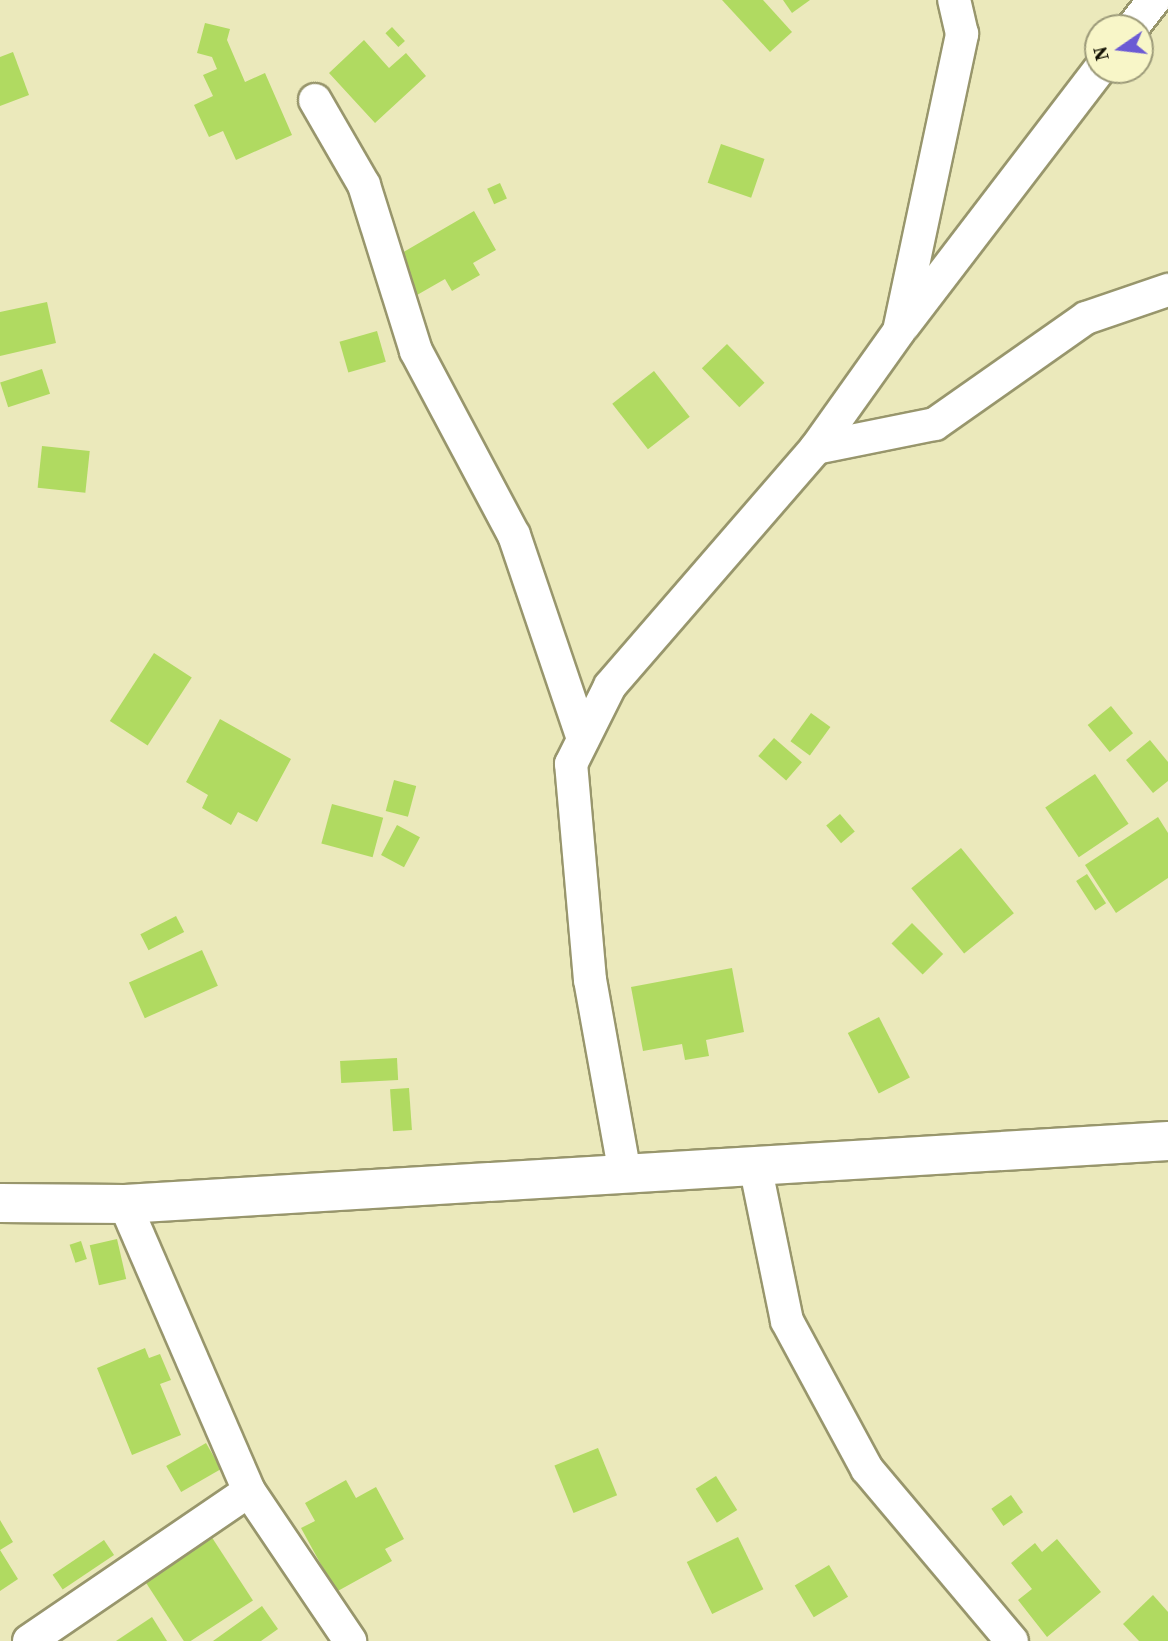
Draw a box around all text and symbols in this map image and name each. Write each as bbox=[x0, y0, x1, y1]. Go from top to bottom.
north arrow bbox=[1084, 14, 1154, 84]
text: N bbox=[1086, 44, 1115, 63]

